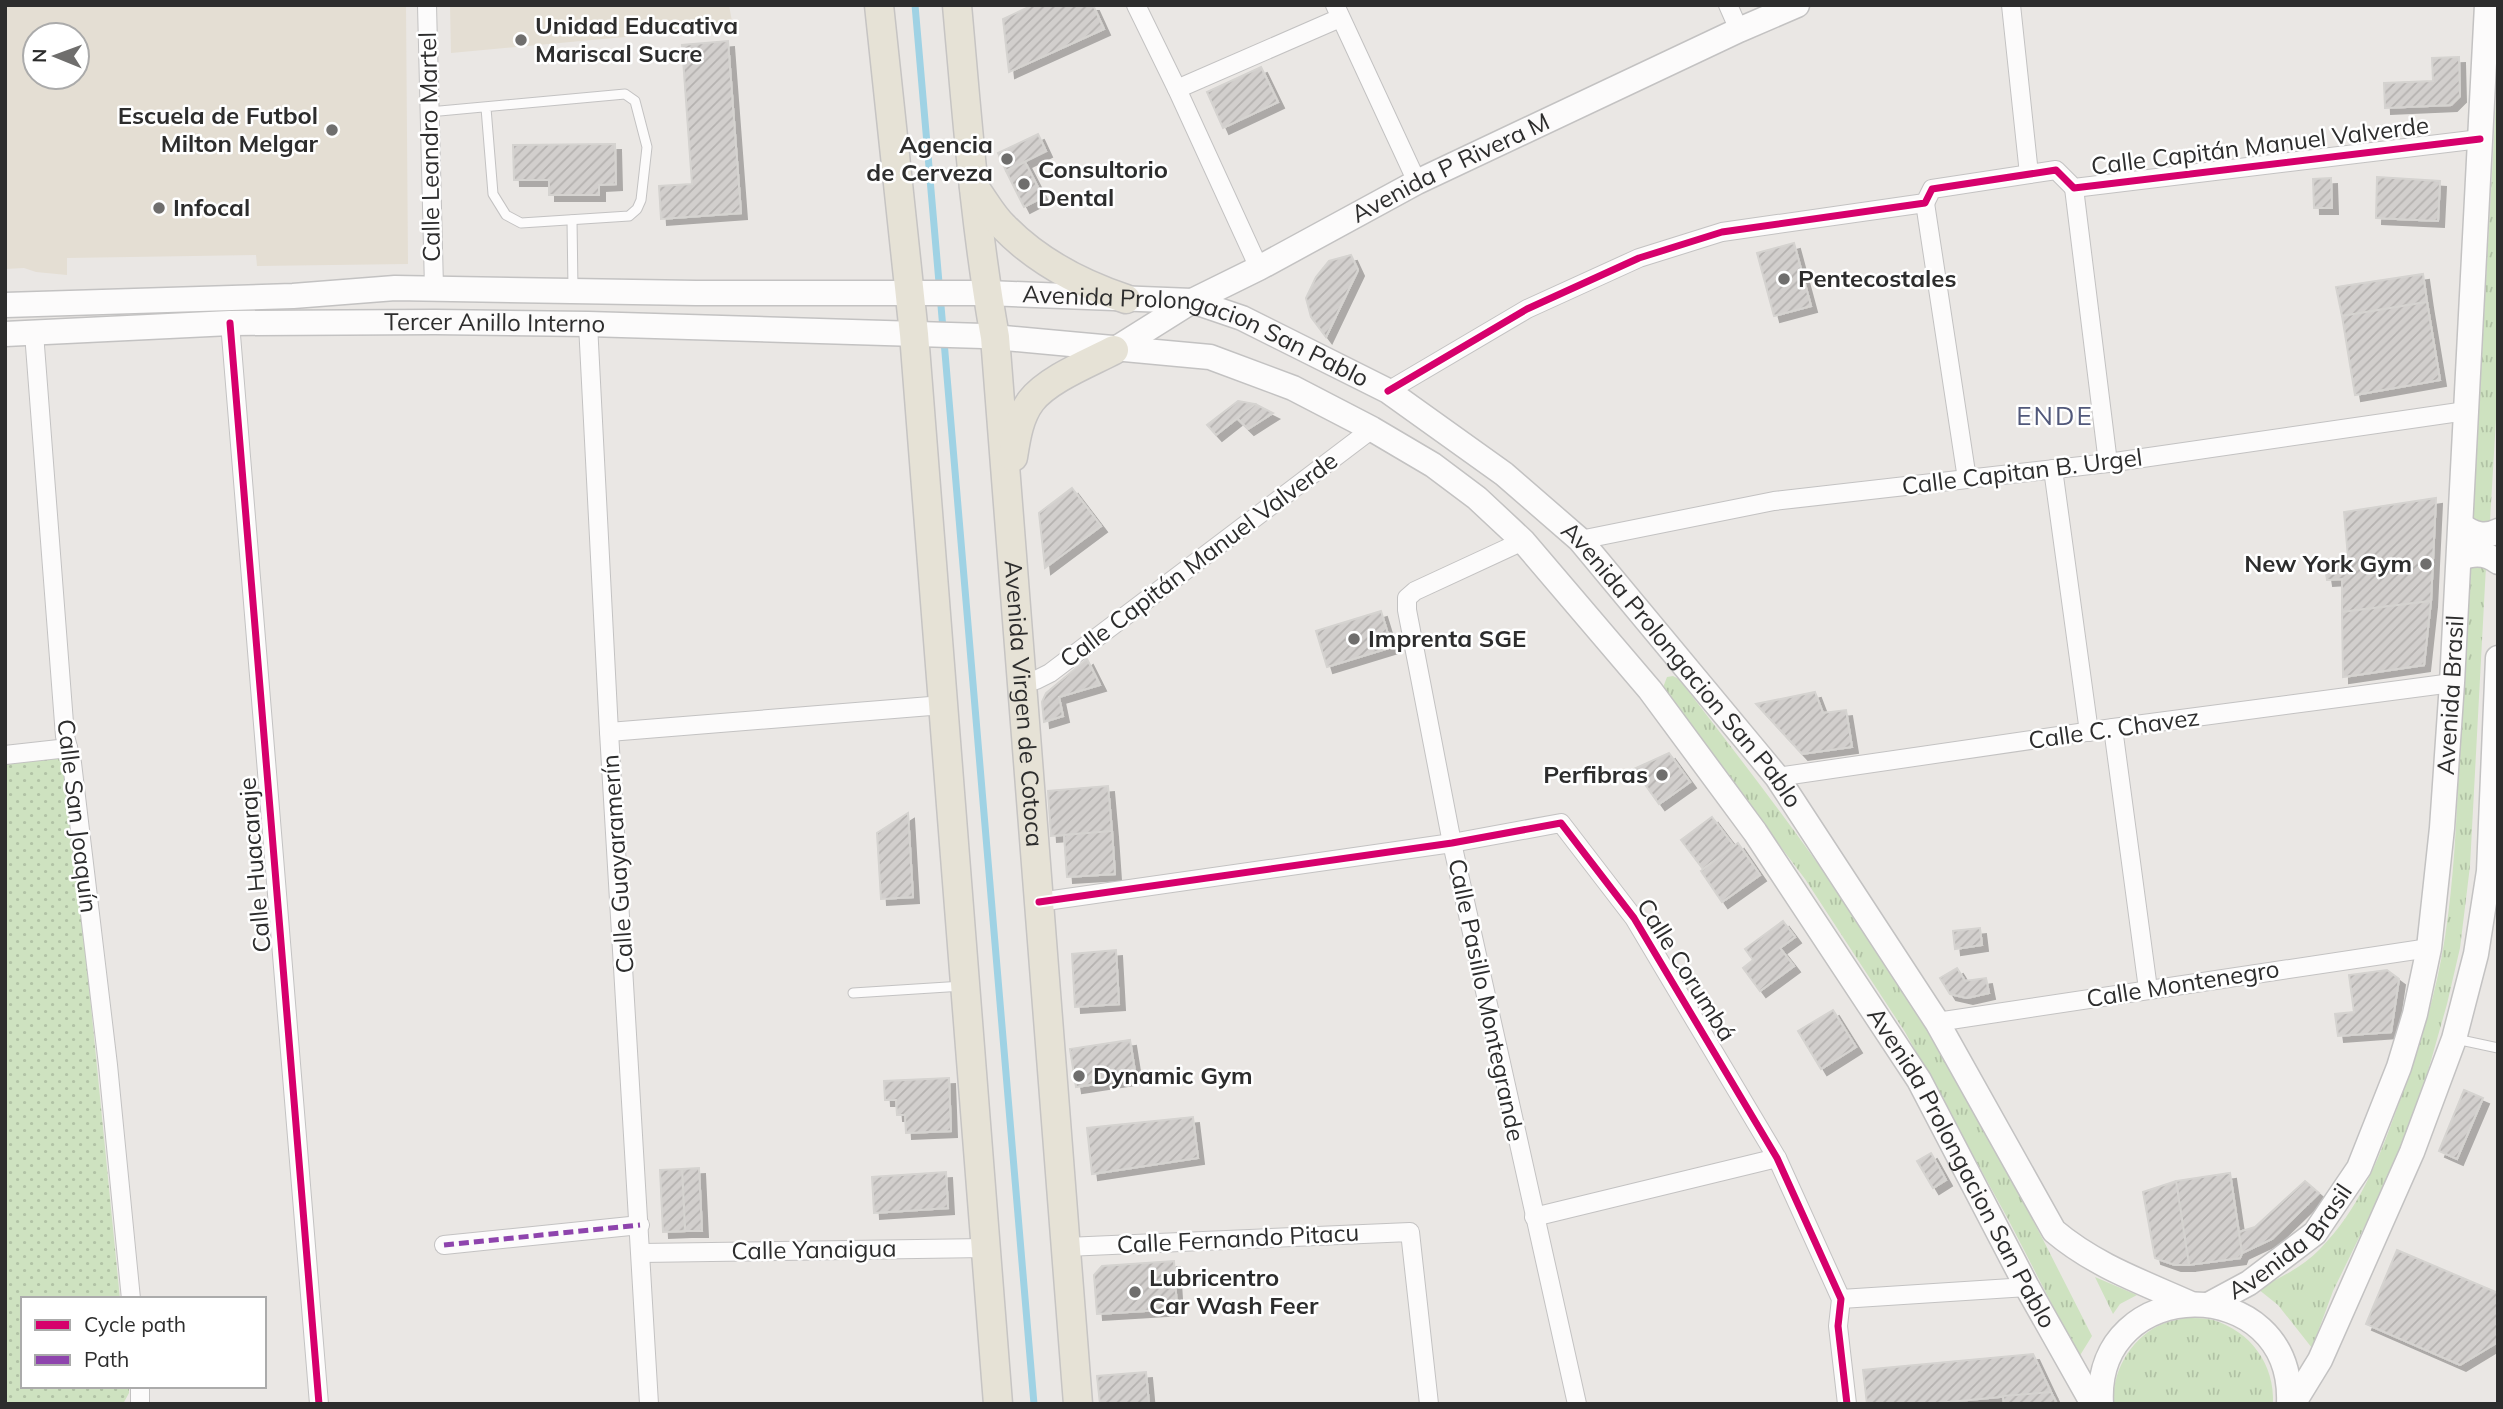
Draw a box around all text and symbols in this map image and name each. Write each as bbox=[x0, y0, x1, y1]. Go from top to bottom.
place label: Unidad Educativa Mariscal Sucre bbox=[535, 10, 738, 68]
north arrow bbox=[21, 21, 91, 91]
street label: Calle Leandro Martel bbox=[412, 32, 446, 262]
marker: Unidad Educativa Mariscal Sucre bbox=[513, 32, 529, 48]
text: N bbox=[27, 48, 51, 63]
place label: Escuela de Futbol Milton Melgar bbox=[118, 100, 319, 158]
street label: Avenida P Rivera M bbox=[1346, 106, 1554, 229]
street label: Calle Capitán Manuel Valverde bbox=[2089, 109, 2430, 181]
marker: Escuela de Futbol Milton Melgar bbox=[324, 122, 340, 138]
place label: Agencia de Cerveza bbox=[866, 129, 993, 187]
marker: Agencia de Cerveza bbox=[999, 151, 1015, 167]
place label: Consultorio Dental bbox=[1038, 154, 1168, 212]
marker: Consultorio Dental bbox=[1016, 176, 1032, 192]
place label: Infocal bbox=[173, 192, 250, 222]
marker: Infocal bbox=[151, 200, 167, 216]
place label: Pentecostales bbox=[1798, 263, 1957, 293]
marker: Pentecostales bbox=[1776, 271, 1792, 287]
street label: Avenida Prolongacion San Pablo bbox=[1022, 278, 1374, 393]
street label: Tercer Anillo Interno bbox=[384, 306, 606, 339]
district label: ENDE bbox=[2016, 399, 2094, 432]
street label: Calle Capitan B. Urgel bbox=[1900, 441, 2144, 501]
street label: Calle Capitán Manuel Valverde bbox=[1054, 445, 1343, 673]
street label: Avenida Prolongacion San Pablo bbox=[1556, 515, 1809, 813]
place label: New York Gym bbox=[2244, 548, 2412, 578]
marker: New York Gym bbox=[2418, 556, 2434, 572]
street label: Avenida Virgen de Cotoca bbox=[998, 559, 1051, 848]
street label: Avenida Brasil bbox=[2430, 614, 2469, 776]
place label: Imprenta SGE bbox=[1368, 623, 1526, 653]
marker: Imprenta SGE bbox=[1346, 631, 1362, 647]
street label: Calle C. Chavez bbox=[2026, 701, 2201, 755]
street label: Calle San Joaquín bbox=[51, 717, 105, 914]
street label: Calle Guayaramerín bbox=[594, 754, 640, 975]
place label: Perfibras bbox=[1543, 759, 1648, 789]
marker: Perfibras bbox=[1654, 767, 1670, 783]
street label: Calle Huacaraje bbox=[231, 776, 277, 954]
street label: Calle Pasillo Montegrande bbox=[1442, 856, 1532, 1144]
street label: Calle Corumbá bbox=[1631, 892, 1743, 1046]
street label: Calle Montenegro bbox=[2084, 953, 2281, 1013]
street label: Avenida Prolongacion San Pablo bbox=[1861, 1001, 2063, 1333]
place label: Dynamic Gym bbox=[1093, 1060, 1253, 1090]
marker: Dynamic Gym bbox=[1071, 1068, 1087, 1084]
street label: Avenida Brasil bbox=[2223, 1178, 2358, 1305]
street label: Calle Fernando Pitacu bbox=[1116, 1217, 1360, 1259]
street label: Calle Yanaigua bbox=[731, 1233, 897, 1265]
place label: Lubricentro Car Wash Feer bbox=[1149, 1262, 1319, 1320]
marker: Lubricentro Car Wash Feer bbox=[1127, 1284, 1143, 1300]
legend bbox=[21, 1297, 266, 1388]
text: Cycle path bbox=[84, 1311, 186, 1337]
text: Path bbox=[84, 1346, 129, 1372]

